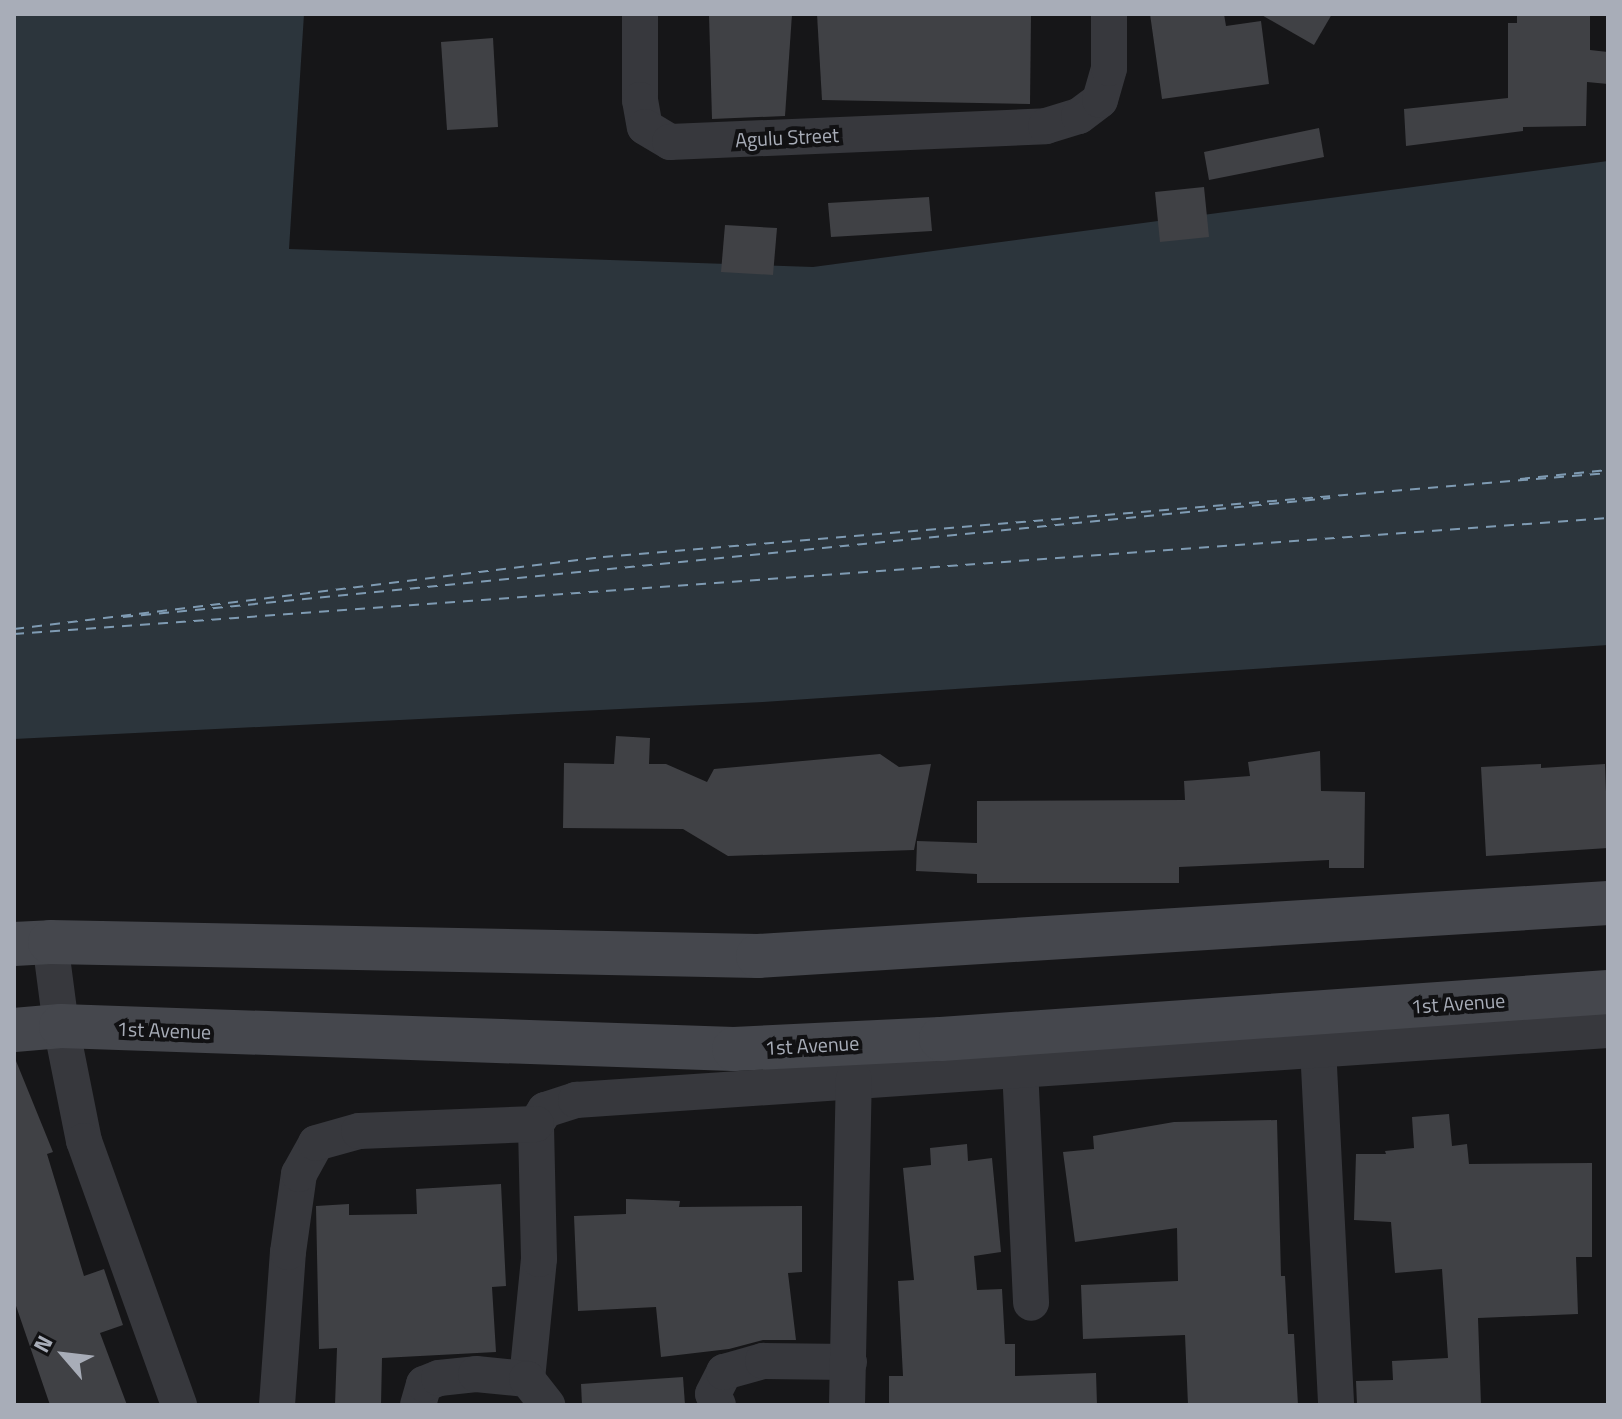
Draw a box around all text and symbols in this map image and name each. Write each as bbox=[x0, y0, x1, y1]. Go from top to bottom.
street label: Agulu Street bbox=[735, 122, 839, 152]
street label: 1st Avenue bbox=[1410, 988, 1506, 1018]
street label: 1st Avenue bbox=[116, 1016, 212, 1044]
street label: 1st Avenue bbox=[764, 1031, 860, 1059]
north arrow bbox=[24, 1315, 104, 1395]
text: N bbox=[24, 1329, 61, 1358]

